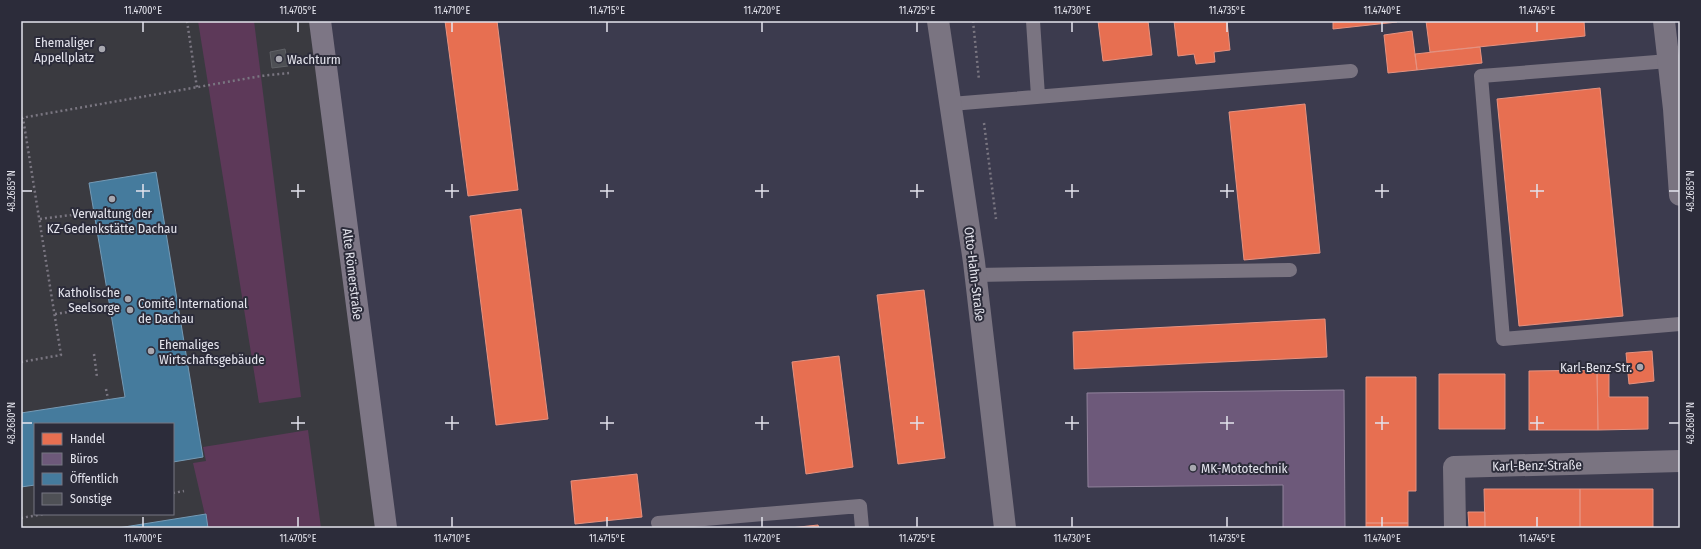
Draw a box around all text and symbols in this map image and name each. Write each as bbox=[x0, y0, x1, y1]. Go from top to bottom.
text: 11.4700°E bbox=[124, 5, 162, 17]
text: 11.4705°E bbox=[279, 5, 317, 17]
text: 11.4710°E bbox=[434, 5, 471, 17]
text: 11.4715°E bbox=[589, 5, 625, 17]
text: 11.4720°E bbox=[743, 5, 781, 17]
text: 11.4725°E bbox=[899, 5, 935, 17]
text: 11.4730°E bbox=[1053, 5, 1091, 17]
text: 11.4735°E bbox=[1209, 5, 1246, 17]
text: 11.4740°E bbox=[1363, 5, 1401, 17]
text: 11.4745°E bbox=[1519, 5, 1556, 17]
place label: Ehemaliger Appellplatz bbox=[34, 35, 94, 65]
marker: Ehemaliger Appellplatz bbox=[97, 44, 107, 54]
place label: Wachturm bbox=[287, 52, 341, 67]
marker: Wachturm bbox=[274, 54, 284, 64]
text: 48.2685°N bbox=[6, 170, 18, 212]
text: 48.2685°N bbox=[1685, 170, 1697, 212]
marker: Verwaltung der KZ-Gedenkstätte Dachau bbox=[107, 194, 117, 204]
place label: Verwaltung der KZ-Gedenkstätte Dachau bbox=[47, 206, 177, 236]
street label: Otto-Hahn-Straße bbox=[961, 226, 988, 322]
street label: Alte Römerstraße bbox=[339, 227, 366, 321]
place label: Katholische Seelsorge bbox=[58, 285, 120, 315]
marker: Katholische Seelsorge bbox=[123, 294, 133, 304]
place label: Comité International de Dachau bbox=[138, 296, 248, 326]
marker: Comité International de Dachau bbox=[125, 305, 135, 315]
place label: Ehemaliges Wirtschaftsgebäude bbox=[159, 337, 265, 367]
marker: Ehemaliges Wirtschaftsgebäude bbox=[146, 346, 156, 356]
place label: Karl-Benz-Str. bbox=[1560, 360, 1632, 375]
marker: Karl-Benz-Str. bbox=[1635, 362, 1645, 372]
text: 48.2680°N bbox=[6, 402, 18, 444]
text: 48.2680°N bbox=[1685, 402, 1697, 444]
legend bbox=[34, 423, 174, 515]
text: Handel bbox=[70, 432, 105, 446]
text: Büros bbox=[70, 452, 98, 466]
street label: Karl-Benz-Straße bbox=[1492, 457, 1582, 474]
place label: MK-Mototechnik bbox=[1201, 461, 1288, 476]
marker: MK-Mototechnik bbox=[1188, 463, 1198, 473]
text: Öffentlich bbox=[70, 470, 118, 486]
text: Sonstige bbox=[70, 492, 112, 506]
text: 11.4700°E bbox=[124, 533, 162, 545]
text: 11.4705°E bbox=[279, 533, 317, 545]
text: 11.4710°E bbox=[434, 533, 471, 545]
text: 11.4715°E bbox=[589, 533, 625, 545]
text: 11.4720°E bbox=[743, 533, 781, 545]
text: 11.4725°E bbox=[899, 533, 935, 545]
text: 11.4730°E bbox=[1053, 533, 1091, 545]
text: 11.4735°E bbox=[1209, 533, 1246, 545]
text: 11.4740°E bbox=[1363, 533, 1401, 545]
text: 11.4745°E bbox=[1519, 533, 1556, 545]

